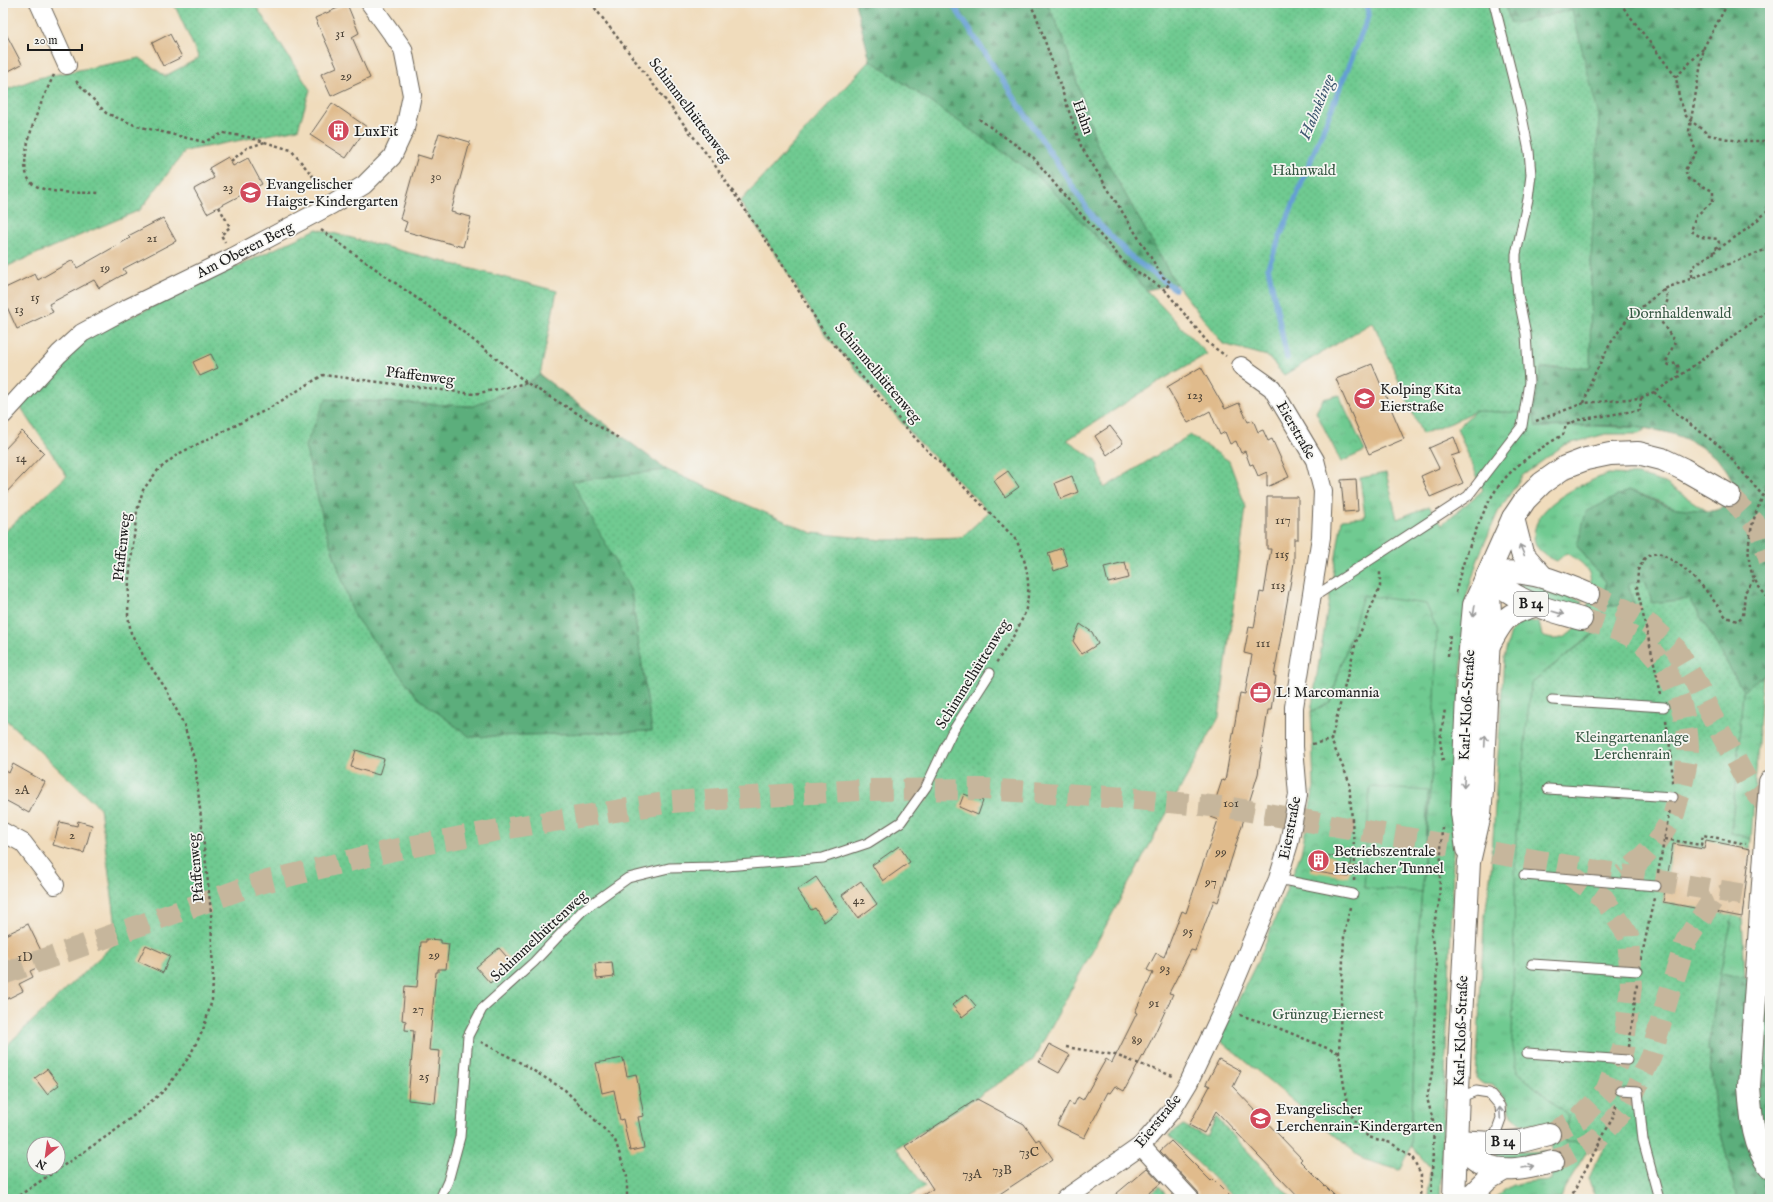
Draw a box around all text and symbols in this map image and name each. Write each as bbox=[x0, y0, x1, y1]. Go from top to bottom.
house number: 31 bbox=[335, 25, 345, 42]
scale bar bbox=[28, 26, 82, 52]
text: 20 m bbox=[34, 33, 57, 48]
street label: Schimmelhüttenweg bbox=[645, 54, 736, 167]
house number: 29 bbox=[340, 68, 352, 85]
water label: Hahnklinge bbox=[1295, 71, 1340, 144]
street label: Hahn bbox=[1068, 97, 1098, 137]
building icon: LuxFit bbox=[326, 118, 352, 144]
place label: LuxFit bbox=[354, 122, 398, 141]
park label: Hahnwald bbox=[1272, 161, 1337, 180]
house number: 30 bbox=[430, 168, 442, 185]
place label: Evangelischer Haigst-Kindergarten bbox=[266, 175, 398, 211]
house number: 23 bbox=[223, 179, 234, 196]
school or university icon: Evangelischer Haigst-Kindergarten bbox=[238, 180, 264, 206]
street label: Am Oberen Berg bbox=[192, 217, 297, 283]
house number: 21 bbox=[147, 230, 158, 247]
house number: 19 bbox=[100, 260, 111, 277]
house number: 15 bbox=[30, 289, 40, 306]
house number: 13 bbox=[14, 301, 24, 318]
park label: Dornhaldenwald bbox=[1628, 304, 1733, 323]
street label: Schimmelhüttenweg bbox=[830, 319, 926, 428]
street label: Pfaffenweg bbox=[385, 362, 456, 390]
place label: Kolping Kita Eierstraße bbox=[1380, 380, 1461, 416]
school or university icon: Kolping Kita Eierstraße bbox=[1352, 385, 1378, 411]
house number: 123 bbox=[1187, 387, 1203, 404]
street label: Eierstraße bbox=[1272, 398, 1320, 462]
house number: 14 bbox=[15, 450, 27, 467]
street label: Pfaffenweg bbox=[109, 511, 135, 582]
house number: 117 bbox=[1275, 512, 1291, 529]
one-way arrow bbox=[1517, 544, 1525, 556]
house number: 115 bbox=[1275, 546, 1289, 563]
house number: 113 bbox=[1271, 577, 1285, 594]
road number: B 14 bbox=[1514, 592, 1548, 616]
one-way arrow bbox=[1470, 604, 1478, 617]
one-way arrow bbox=[1552, 610, 1565, 617]
street label: Schimmelhüttenweg bbox=[932, 615, 1015, 732]
house number: 111 bbox=[1256, 635, 1270, 652]
street label: Karl-Kloß-Straße bbox=[1455, 649, 1479, 761]
office icon: L! Marcomannia bbox=[1247, 679, 1273, 705]
place label: L! Marcomannia bbox=[1276, 683, 1380, 702]
park label: Kleingartenanlage Lerchenrain bbox=[1575, 728, 1689, 764]
one-way arrow bbox=[1481, 735, 1488, 748]
one-way arrow bbox=[1460, 776, 1467, 789]
house number: 2A bbox=[15, 782, 31, 799]
house number: 101 bbox=[1223, 795, 1239, 812]
street label: Eierstraße bbox=[1275, 795, 1305, 861]
house number: 2 bbox=[69, 827, 75, 844]
street label: Pfaffenweg bbox=[183, 832, 208, 903]
place label: Betriebszentrale Heslacher Tunnel bbox=[1334, 842, 1445, 878]
house number: 99 bbox=[1214, 844, 1227, 861]
building icon: Betriebszentrale Heslacher Tunnel bbox=[1305, 847, 1331, 873]
house number: 97 bbox=[1204, 874, 1217, 891]
street label: Schimmelhüttenweg bbox=[487, 886, 592, 986]
house number: 42 bbox=[853, 892, 865, 909]
house number: 95 bbox=[1182, 923, 1193, 940]
house number: 29 bbox=[428, 947, 440, 964]
house number: 1D bbox=[17, 949, 33, 966]
house number: 93 bbox=[1159, 960, 1170, 977]
street label: Karl-Kloß-Straße bbox=[1450, 975, 1472, 1087]
house number: 91 bbox=[1148, 995, 1159, 1012]
house number: 27 bbox=[412, 1001, 424, 1018]
park label: Grünzug Eiernest bbox=[1272, 1005, 1384, 1024]
house number: 89 bbox=[1132, 1032, 1143, 1049]
house number: 25 bbox=[419, 1068, 430, 1085]
street label: Eierstraße bbox=[1131, 1090, 1186, 1152]
place label: Evangelischer Lerchenrain-Kindergarten bbox=[1276, 1100, 1443, 1136]
school or university icon: Evangelischer Lerchenrain-Kindergarten bbox=[1247, 1105, 1273, 1131]
one-way arrow bbox=[1496, 1107, 1504, 1120]
road number: B 14 bbox=[1486, 1130, 1520, 1154]
north arrow bbox=[26, 1136, 66, 1176]
house number: 73C bbox=[1019, 1144, 1039, 1161]
text: N bbox=[34, 1155, 50, 1173]
house number: 73B bbox=[992, 1162, 1012, 1179]
one-way arrow bbox=[1521, 1163, 1534, 1171]
house number: 73A bbox=[962, 1166, 983, 1183]

